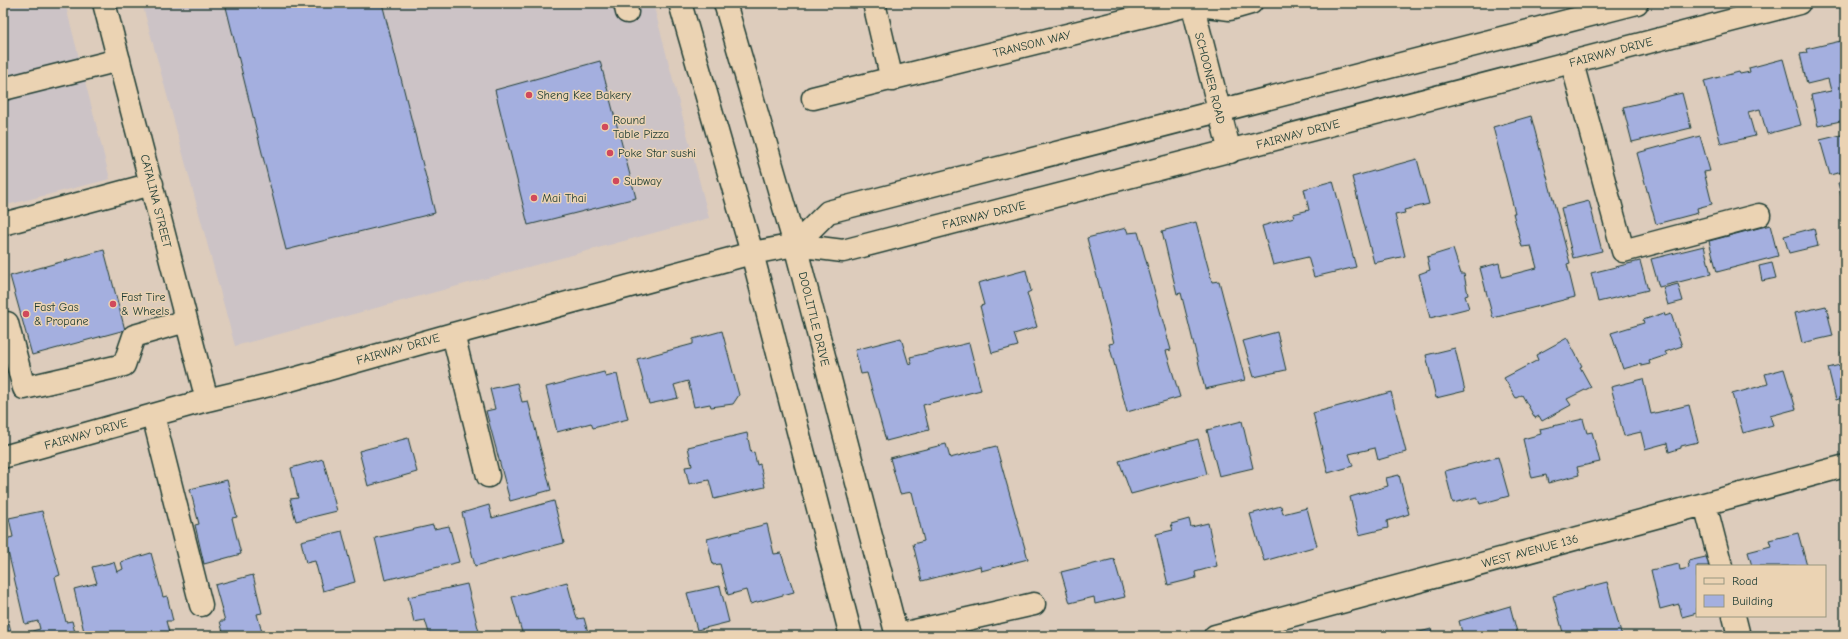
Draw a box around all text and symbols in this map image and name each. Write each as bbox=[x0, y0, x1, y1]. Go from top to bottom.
street label: TRANSOM WAY bbox=[992, 27, 1073, 60]
street label: SCHOONER ROAD bbox=[1192, 31, 1228, 125]
street label: FAIRWAY DRIVE bbox=[1568, 34, 1654, 70]
place label: Sheng Kee Bakery bbox=[537, 88, 632, 102]
marker: Sheng Kee Bakery bbox=[524, 90, 534, 100]
place label: Round Table Pizza bbox=[613, 113, 669, 141]
street label: FAIRWAY DRIVE bbox=[1255, 116, 1341, 152]
marker: Round Table Pizza bbox=[600, 122, 610, 132]
place label: Poke Star sushi bbox=[618, 146, 696, 160]
marker: Poke Star sushi bbox=[605, 148, 615, 158]
street label: CATALINA STREET bbox=[138, 153, 175, 250]
place label: Subway bbox=[624, 174, 662, 188]
marker: Subway bbox=[611, 176, 621, 186]
place label: Mai Thai bbox=[542, 191, 587, 205]
marker: Mai Thai bbox=[529, 193, 539, 203]
street label: FAIRWAY DRIVE bbox=[941, 198, 1027, 232]
street label: DOOLITTLE DRIVE bbox=[796, 270, 832, 368]
place label: Fast Tire & Wheels bbox=[121, 290, 169, 318]
marker: Fast Tire & Wheels bbox=[108, 299, 118, 309]
place label: Fast Gas & Propane bbox=[34, 300, 89, 328]
marker: Fast Gas & Propane bbox=[21, 309, 31, 319]
street label: FAIRWAY DRIVE bbox=[355, 330, 441, 368]
street label: FAIRWAY DRIVE bbox=[43, 415, 129, 453]
street label: WEST AVENUE 136 bbox=[1480, 531, 1580, 571]
legend bbox=[1696, 565, 1826, 617]
text: Road bbox=[1732, 574, 1758, 588]
text: Building bbox=[1732, 594, 1773, 608]

